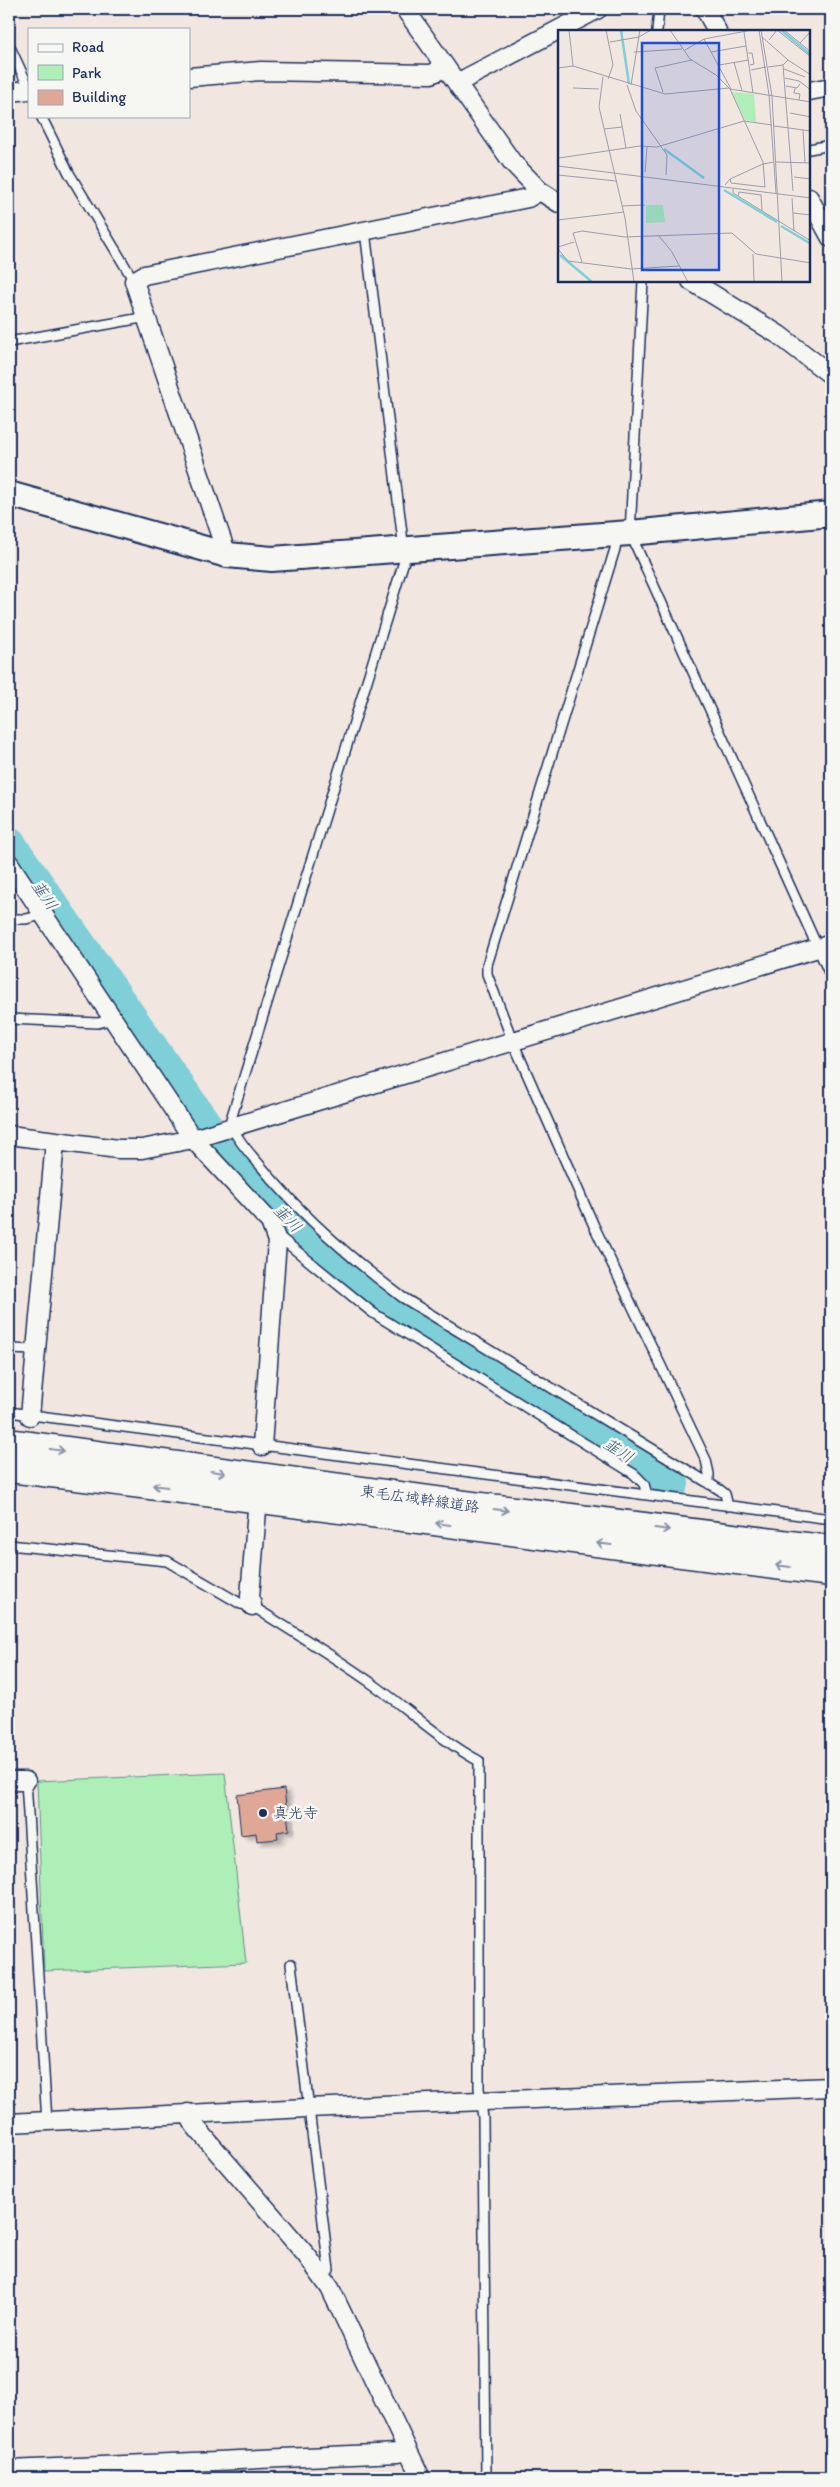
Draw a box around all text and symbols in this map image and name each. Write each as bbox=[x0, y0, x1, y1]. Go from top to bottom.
legend bbox=[28, 28, 190, 118]
inset map bbox=[558, 30, 810, 282]
text: Road bbox=[72, 38, 105, 56]
text: Park bbox=[72, 64, 102, 82]
text: Building bbox=[72, 88, 126, 106]
water label: 韮川 bbox=[28, 877, 62, 914]
water label: 韮川 bbox=[270, 1200, 306, 1236]
water label: 韮川 bbox=[600, 1434, 637, 1467]
one-way arrow bbox=[49, 1445, 65, 1455]
one-way arrow bbox=[210, 1467, 226, 1477]
one-way arrow bbox=[153, 1481, 169, 1491]
street label: 東毛広域幹線道路 bbox=[359, 1482, 481, 1516]
one-way arrow bbox=[492, 1505, 508, 1515]
one-way arrow bbox=[435, 1518, 451, 1528]
one-way arrow bbox=[654, 1524, 670, 1534]
one-way arrow bbox=[597, 1539, 613, 1549]
one-way arrow bbox=[775, 1561, 791, 1571]
place label: 真光寺 bbox=[273, 1804, 318, 1822]
marker: 真光寺 bbox=[257, 1807, 269, 1819]

